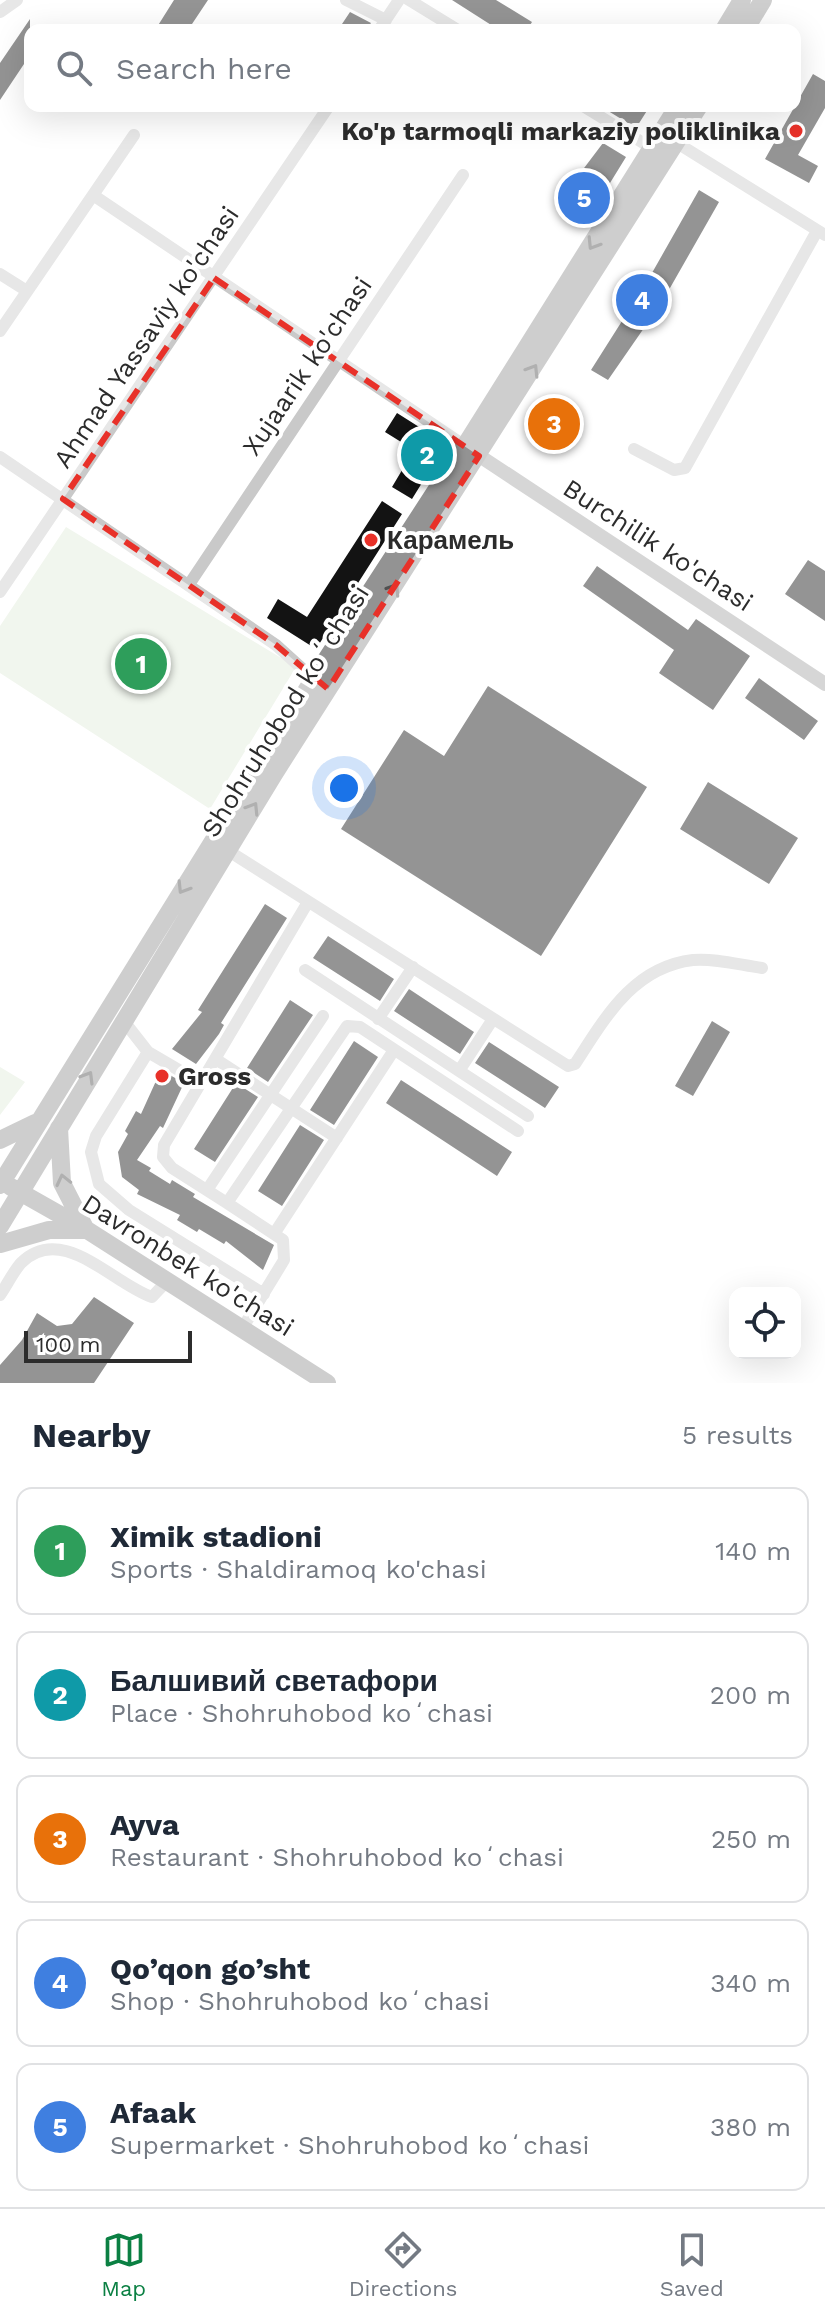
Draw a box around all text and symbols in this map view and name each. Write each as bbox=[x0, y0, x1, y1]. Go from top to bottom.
search box bbox=[24, 24, 801, 112]
icon: search bbox=[52, 46, 96, 90]
text: Search here bbox=[116, 51, 292, 86]
place label: Ko'p tarmoqli markaziy poliklinika bbox=[341, 116, 780, 146]
marker: Ko'p tarmoqli markaziy poliklinika bbox=[787, 122, 805, 140]
pin: 5 bbox=[558, 168, 610, 228]
street label: Ahmad Yassaviy ko'chasi bbox=[47, 201, 245, 473]
one-way arrow bbox=[587, 235, 602, 249]
pin: 4 bbox=[616, 270, 668, 330]
street label: Xujaarik ko'chasi bbox=[236, 271, 378, 461]
one-way arrow bbox=[524, 364, 539, 378]
pin: 3 bbox=[528, 394, 580, 454]
pin: 2 bbox=[401, 425, 453, 485]
street label: Burchilik ko'chasi bbox=[558, 473, 758, 617]
place label: Карамель bbox=[387, 525, 514, 555]
marker: Карамель bbox=[362, 531, 380, 549]
street label: Shohruhobod koʻchasi bbox=[195, 580, 375, 842]
one-way arrow bbox=[384, 583, 399, 597]
pin: 1 bbox=[115, 634, 167, 694]
your location bbox=[324, 768, 364, 808]
one-way arrow bbox=[244, 802, 259, 817]
one-way arrow bbox=[177, 879, 192, 894]
place label: Gross bbox=[178, 1061, 251, 1091]
marker: Gross bbox=[153, 1067, 171, 1085]
one-way arrow bbox=[78, 1071, 94, 1086]
one-way arrow bbox=[55, 1174, 72, 1188]
street label: Davronbek ko'chasi bbox=[77, 1188, 299, 1342]
map controls bbox=[729, 1287, 801, 1359]
button: locate bbox=[729, 1287, 801, 1359]
scale bar bbox=[24, 1327, 192, 1363]
text: 100 m bbox=[36, 1332, 100, 1357]
text: Nearby bbox=[32, 1415, 151, 1455]
text: 5 results bbox=[682, 1420, 793, 1450]
text: Ximik stadioni bbox=[110, 1519, 322, 1554]
text: 1 bbox=[54, 1536, 66, 1566]
text: 140 m bbox=[715, 1536, 791, 1566]
text: Sports · Shaldiramoq ko'chasi bbox=[110, 1554, 487, 1584]
text: Балшивий светафори bbox=[110, 1663, 438, 1698]
text: 2 bbox=[52, 1680, 68, 1710]
text: 200 m bbox=[710, 1680, 791, 1710]
text: Place · Shohruhobod koʻchasi bbox=[110, 1698, 493, 1728]
text: Ayva bbox=[110, 1807, 179, 1842]
text: 3 bbox=[52, 1824, 68, 1854]
text: 250 m bbox=[711, 1824, 791, 1854]
text: Restaurant · Shohruhobod koʻchasi bbox=[110, 1842, 564, 1872]
text: Qo’qon go’sht bbox=[110, 1951, 310, 1986]
text: 4 bbox=[52, 1968, 68, 1998]
text: 340 m bbox=[710, 1968, 791, 1998]
text: Shop · Shohruhobod koʻchasi bbox=[110, 1986, 490, 2016]
text: Afaak bbox=[110, 2095, 196, 2130]
text: 5 bbox=[52, 2112, 68, 2142]
text: 380 m bbox=[710, 2112, 791, 2142]
text: Supermarket · Shohruhobod koʻchasi bbox=[110, 2130, 589, 2160]
tab: Map bbox=[101, 2228, 146, 2301]
tab: Directions bbox=[349, 2228, 457, 2301]
tab: Saved bbox=[660, 2228, 724, 2301]

